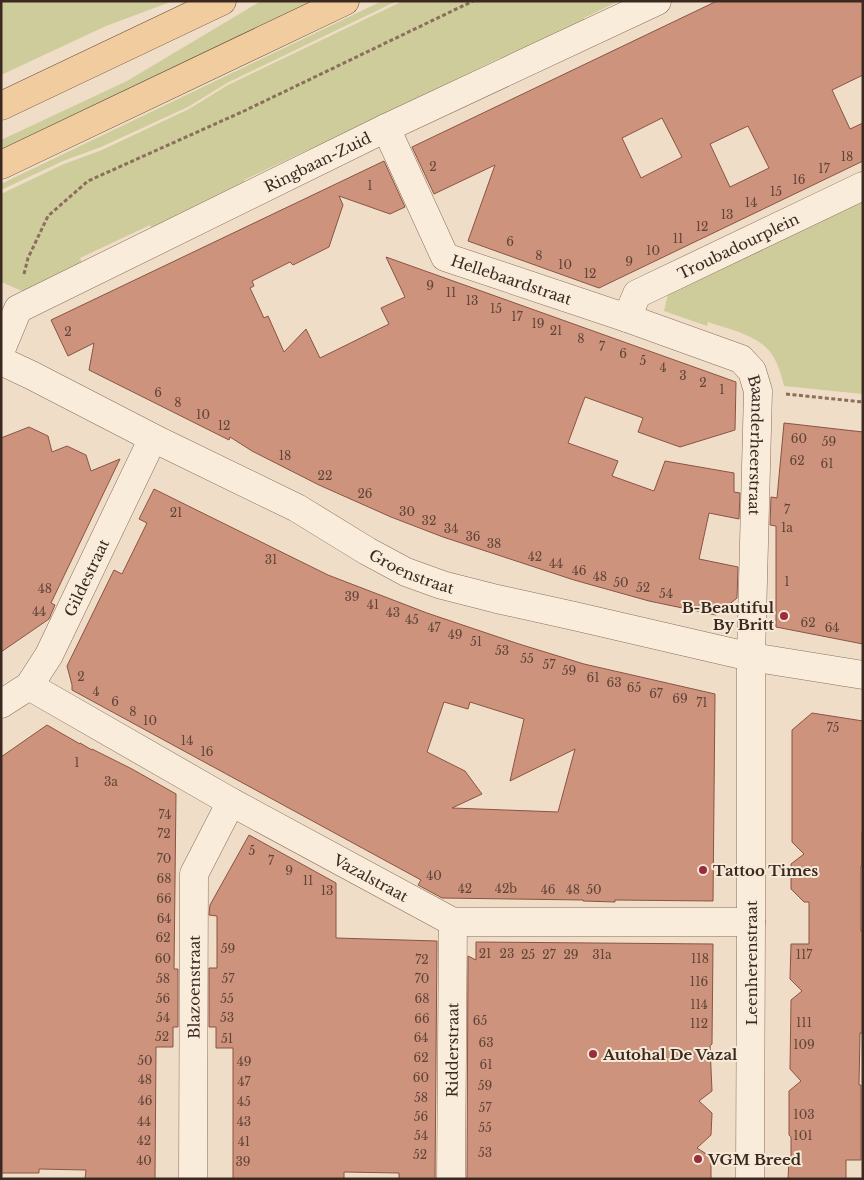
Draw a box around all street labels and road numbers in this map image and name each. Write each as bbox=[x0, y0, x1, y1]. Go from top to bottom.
street label: Ringbaan-Zuid bbox=[261, 127, 374, 196]
street label: Troubadourplein bbox=[674, 209, 802, 283]
street label: Hellebaardstraat bbox=[449, 250, 575, 308]
street label: Baanderheerstraat bbox=[744, 372, 768, 516]
street label: Gildestraat bbox=[59, 535, 113, 619]
street label: Groenstraat bbox=[366, 545, 456, 597]
street label: Vazalstraat bbox=[329, 849, 412, 906]
street label: Leenherenstraat bbox=[742, 900, 761, 1026]
street label: Blazoenstraat bbox=[184, 935, 203, 1039]
street label: Ridderstraat bbox=[442, 1002, 462, 1098]

